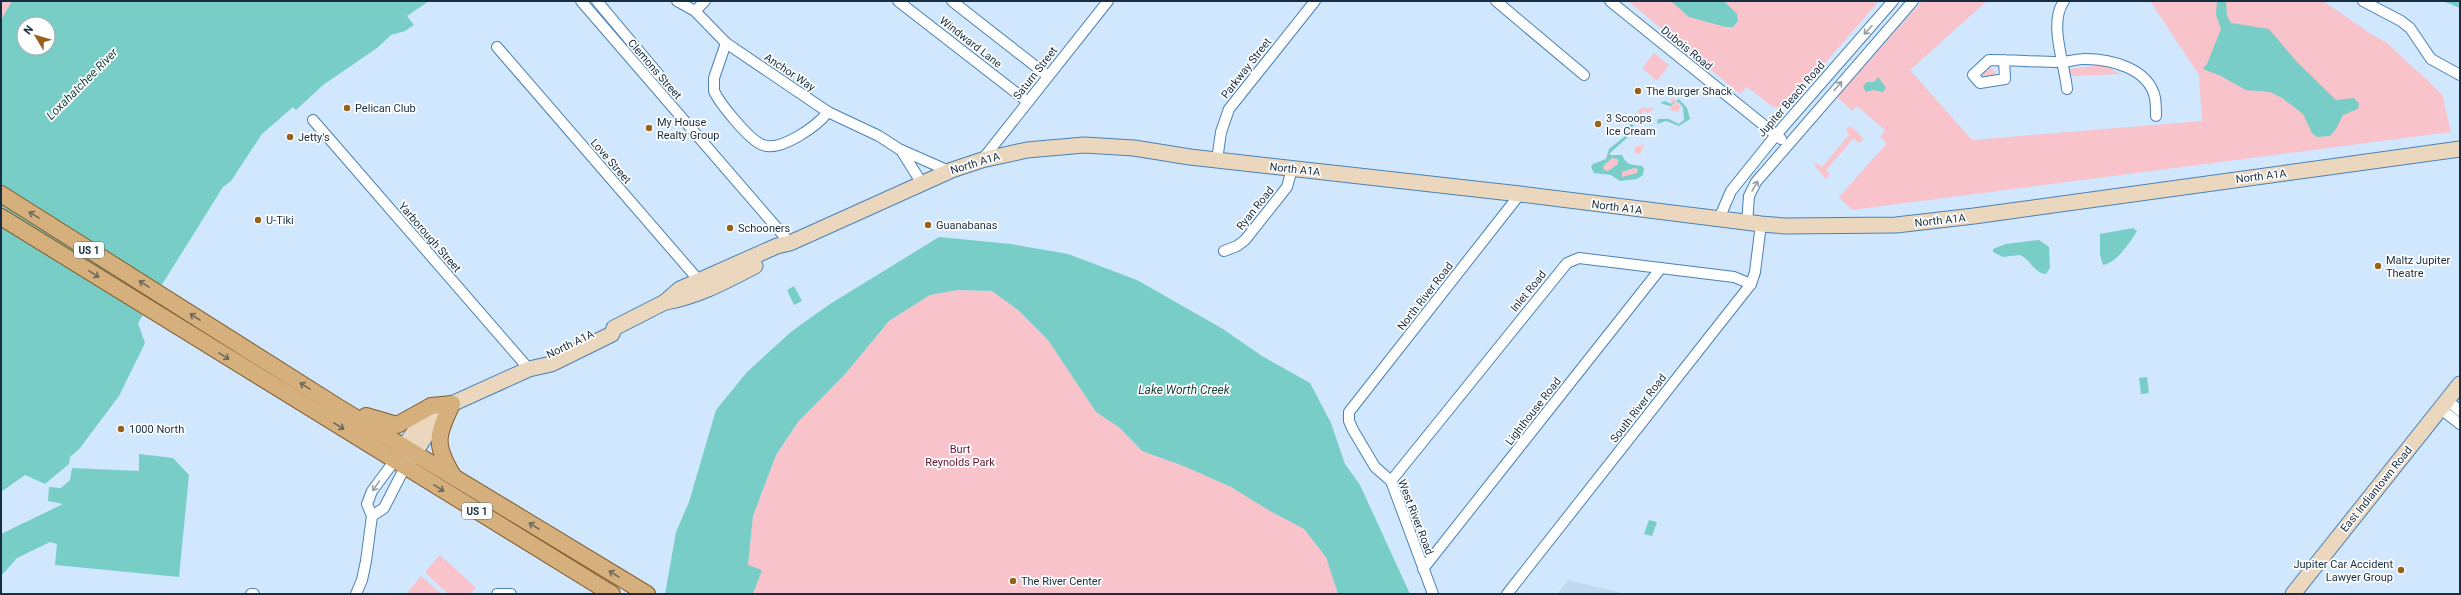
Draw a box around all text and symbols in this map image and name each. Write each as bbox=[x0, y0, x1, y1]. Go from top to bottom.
street label: Windward Lane bbox=[937, 14, 1005, 71]
north arrow bbox=[16, 16, 56, 56]
text: N bbox=[21, 23, 36, 37]
street label: Dubois Road bbox=[1658, 24, 1715, 73]
one-way arrow bbox=[1863, 25, 1872, 36]
street label: Parkway Street bbox=[1219, 35, 1274, 101]
street label: Clemons Street bbox=[625, 37, 684, 102]
street label: Saturn Street bbox=[1011, 44, 1060, 102]
water label: Loxahatchee River bbox=[43, 45, 121, 123]
street label: Anchor Way bbox=[762, 51, 818, 95]
street label: Jupiter Beach Road bbox=[1755, 59, 1828, 140]
one-way arrow bbox=[1834, 81, 1843, 91]
place label: The Burger Shack bbox=[1646, 85, 1733, 98]
marker: The Burger Shack bbox=[1633, 86, 1643, 96]
place label: Pelican Club bbox=[355, 102, 416, 115]
marker: Pelican Club bbox=[342, 103, 352, 113]
place label: 3 Scoops Ice Cream bbox=[1606, 112, 1656, 138]
place label: My House Realty Group bbox=[657, 116, 719, 142]
marker: 3 Scoops Ice Cream bbox=[1593, 119, 1603, 129]
marker: My House Realty Group bbox=[644, 123, 654, 133]
place label: Jetty's bbox=[298, 131, 330, 144]
marker: Jetty's bbox=[285, 132, 295, 142]
street label: Love Street bbox=[588, 136, 634, 187]
street label: North A1A bbox=[949, 150, 1002, 177]
street label: North A1A bbox=[1269, 160, 1322, 179]
street label: North A1A bbox=[2235, 167, 2288, 186]
one-way arrow bbox=[1751, 180, 1759, 192]
street label: Ryan Road bbox=[1234, 184, 1277, 233]
street label: North A1A bbox=[1591, 198, 1644, 217]
street label: Yarborough Street bbox=[396, 200, 464, 275]
one-way arrow bbox=[29, 211, 40, 219]
street label: North A1A bbox=[1914, 211, 1967, 230]
place label: U-Tiki bbox=[266, 214, 294, 227]
marker: U-Tiki bbox=[253, 215, 263, 225]
place label: Guanabanas bbox=[936, 219, 998, 232]
marker: Guanabanas bbox=[923, 220, 933, 230]
place label: Schooners bbox=[738, 222, 791, 235]
marker: Schooners bbox=[725, 223, 735, 233]
road number: US 1 bbox=[74, 242, 104, 258]
place label: Maltz Jupiter Theatre bbox=[2386, 254, 2450, 280]
street label: North River Road bbox=[1395, 260, 1456, 333]
marker: Maltz Jupiter Theatre bbox=[2373, 261, 2383, 271]
street label: Inlet Road bbox=[1508, 268, 1549, 314]
one-way arrow bbox=[88, 271, 100, 279]
one-way arrow bbox=[139, 280, 150, 288]
one-way arrow bbox=[189, 312, 201, 320]
street label: North A1A bbox=[544, 327, 597, 361]
one-way arrow bbox=[218, 352, 230, 360]
street label: South River Road bbox=[1608, 371, 1669, 445]
street label: Lighthouse Road bbox=[1503, 375, 1564, 448]
one-way arrow bbox=[300, 382, 311, 390]
water label: Lake Worth Creek bbox=[1138, 383, 1231, 397]
one-way arrow bbox=[333, 422, 344, 430]
place label: 1000 North bbox=[129, 423, 184, 436]
marker: 1000 North bbox=[116, 424, 126, 434]
park label: Burt Reynolds Park bbox=[925, 443, 995, 469]
street label: East Indiantown Road bbox=[2338, 444, 2415, 535]
street label: West River Road bbox=[1395, 478, 1436, 557]
one-way arrow bbox=[371, 481, 380, 492]
one-way arrow bbox=[433, 484, 445, 492]
road number: US 1 bbox=[462, 503, 492, 519]
one-way arrow bbox=[529, 522, 540, 530]
place label: Jupiter Car Accident Lawyer Group bbox=[2293, 558, 2393, 584]
marker: Jupiter Car Accident Lawyer Group bbox=[2396, 565, 2406, 575]
one-way arrow bbox=[609, 570, 620, 578]
place label: The River Center bbox=[1021, 575, 1102, 588]
marker: The River Center bbox=[1008, 576, 1018, 586]

